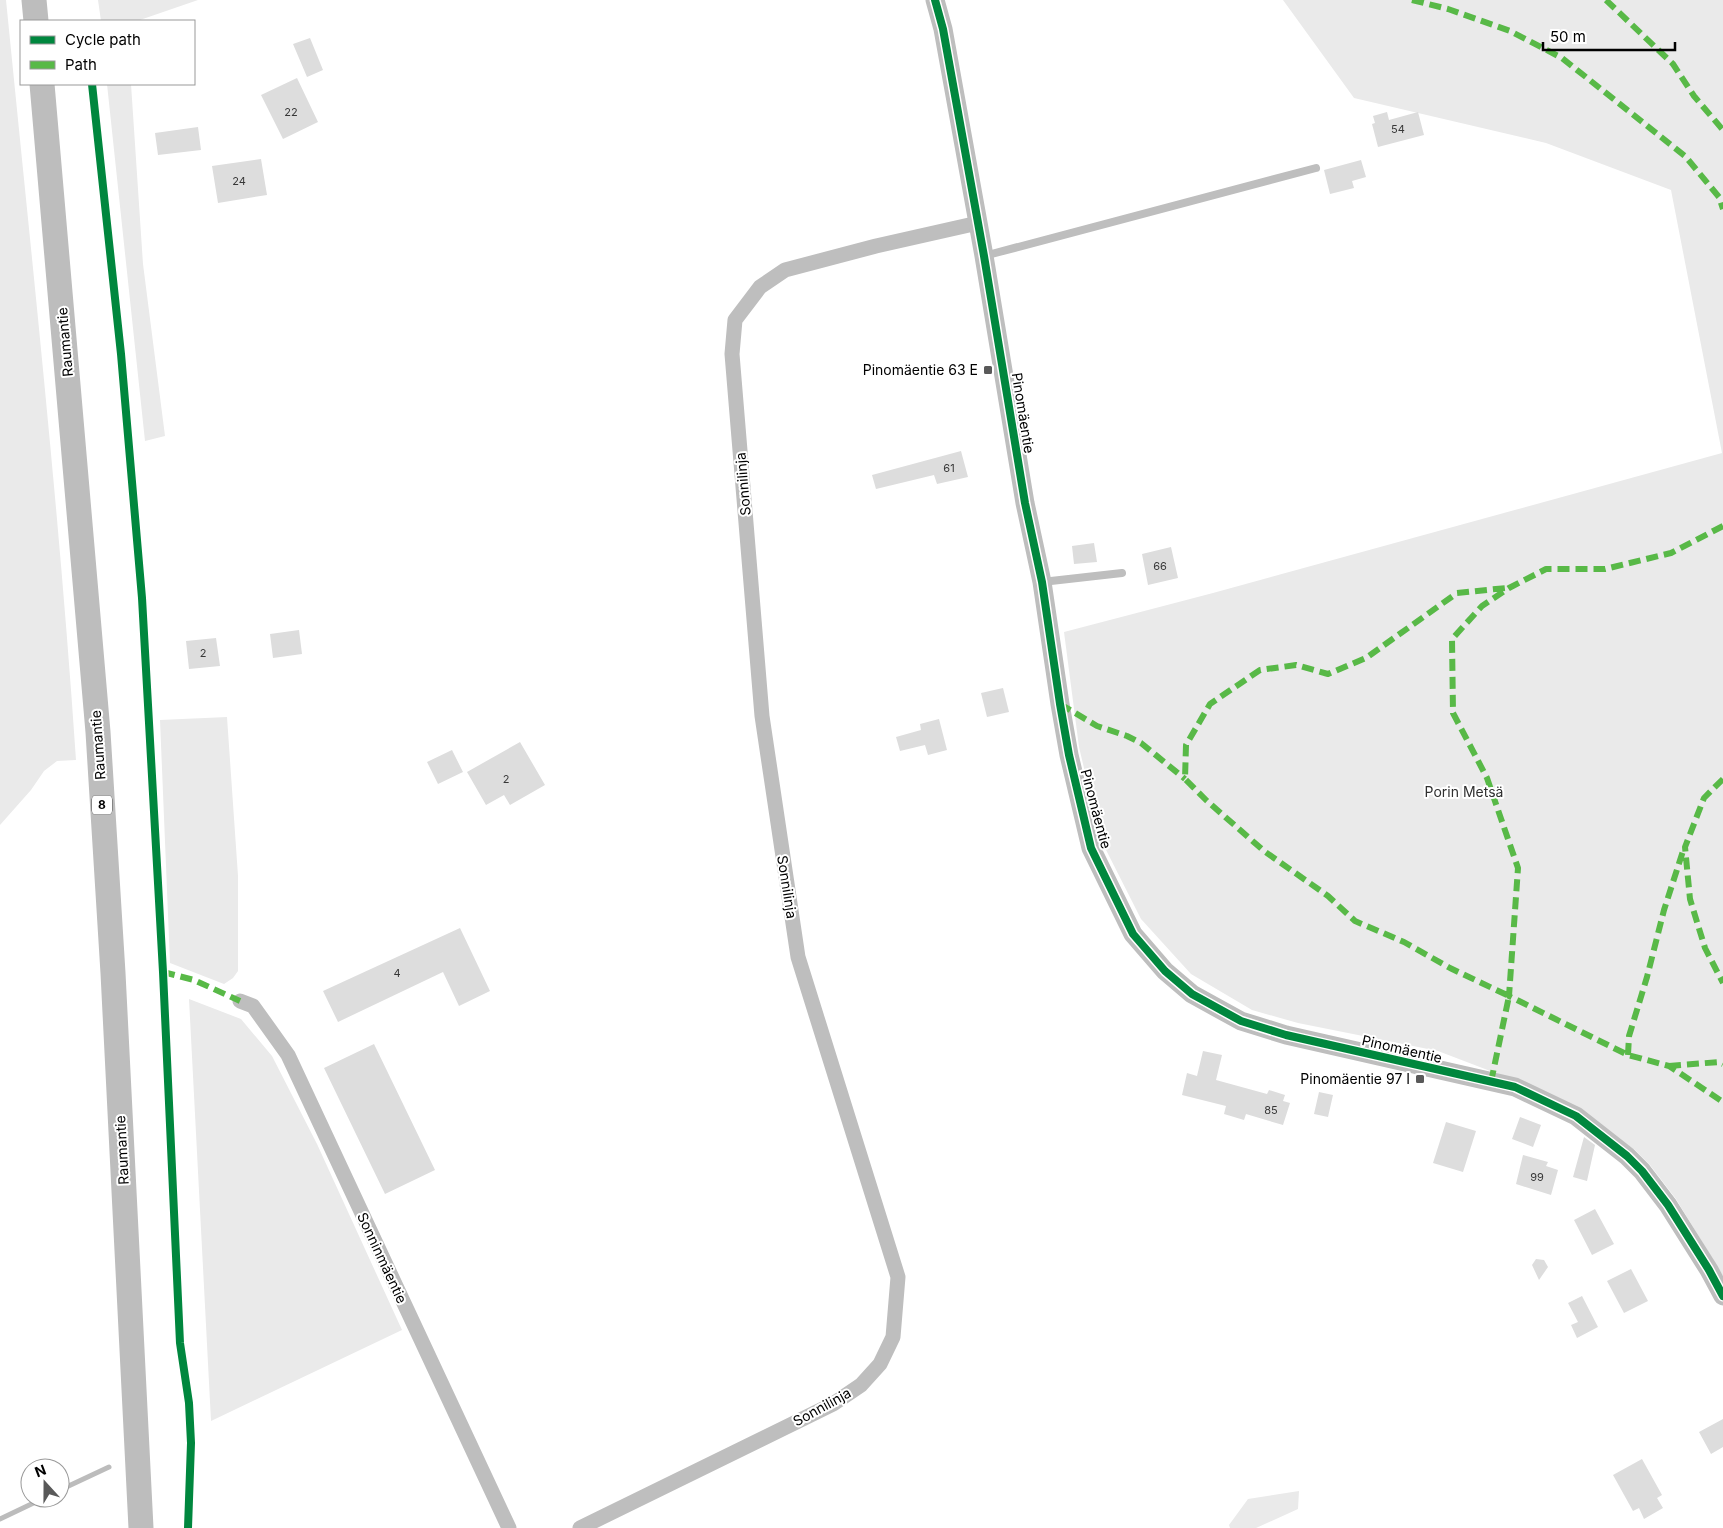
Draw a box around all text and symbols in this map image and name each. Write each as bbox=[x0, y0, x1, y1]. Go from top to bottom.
legend bbox=[20, 20, 195, 85]
scale bar bbox=[1543, 20, 1676, 52]
text: 50 m bbox=[1550, 27, 1586, 46]
text: Cycle path bbox=[65, 30, 141, 49]
text: Path bbox=[65, 55, 97, 74]
house number: 22 bbox=[284, 105, 298, 119]
house number: 54 bbox=[1391, 122, 1405, 136]
house number: 24 bbox=[232, 174, 246, 188]
street label: Raumantie bbox=[53, 307, 76, 377]
place label: Pinomäentie 63 E bbox=[863, 361, 978, 378]
marker: Pinomäentie 63 E bbox=[982, 364, 994, 376]
street label: Pinomäentie bbox=[1009, 371, 1038, 455]
street label: Sonnilinja bbox=[731, 452, 754, 516]
house number: 61 bbox=[943, 461, 955, 475]
house number: 66 bbox=[1153, 559, 1167, 573]
house number: 2 bbox=[200, 646, 206, 660]
street label: Raumantie bbox=[87, 710, 108, 780]
street label: Pinomäentie bbox=[1078, 767, 1115, 851]
house number: 2 bbox=[503, 772, 509, 786]
park label: Porin Metsä bbox=[1425, 783, 1503, 800]
road number: 8 bbox=[92, 796, 112, 814]
street label: Sonnilinja bbox=[774, 854, 801, 920]
house number: 4 bbox=[393, 966, 401, 980]
street label: Pinomäentie bbox=[1360, 1031, 1444, 1066]
place label: Pinomäentie 97 I bbox=[1300, 1070, 1410, 1087]
marker: Pinomäentie 97 I bbox=[1414, 1073, 1426, 1085]
house number: 85 bbox=[1264, 1103, 1278, 1117]
street label: Raumantie bbox=[111, 1115, 132, 1185]
house number: 99 bbox=[1530, 1170, 1544, 1184]
street label: Sonninmäentie bbox=[354, 1210, 411, 1306]
street label: Sonnilinja bbox=[790, 1384, 854, 1429]
north arrow bbox=[20, 1458, 70, 1508]
text: N bbox=[32, 1461, 48, 1480]

